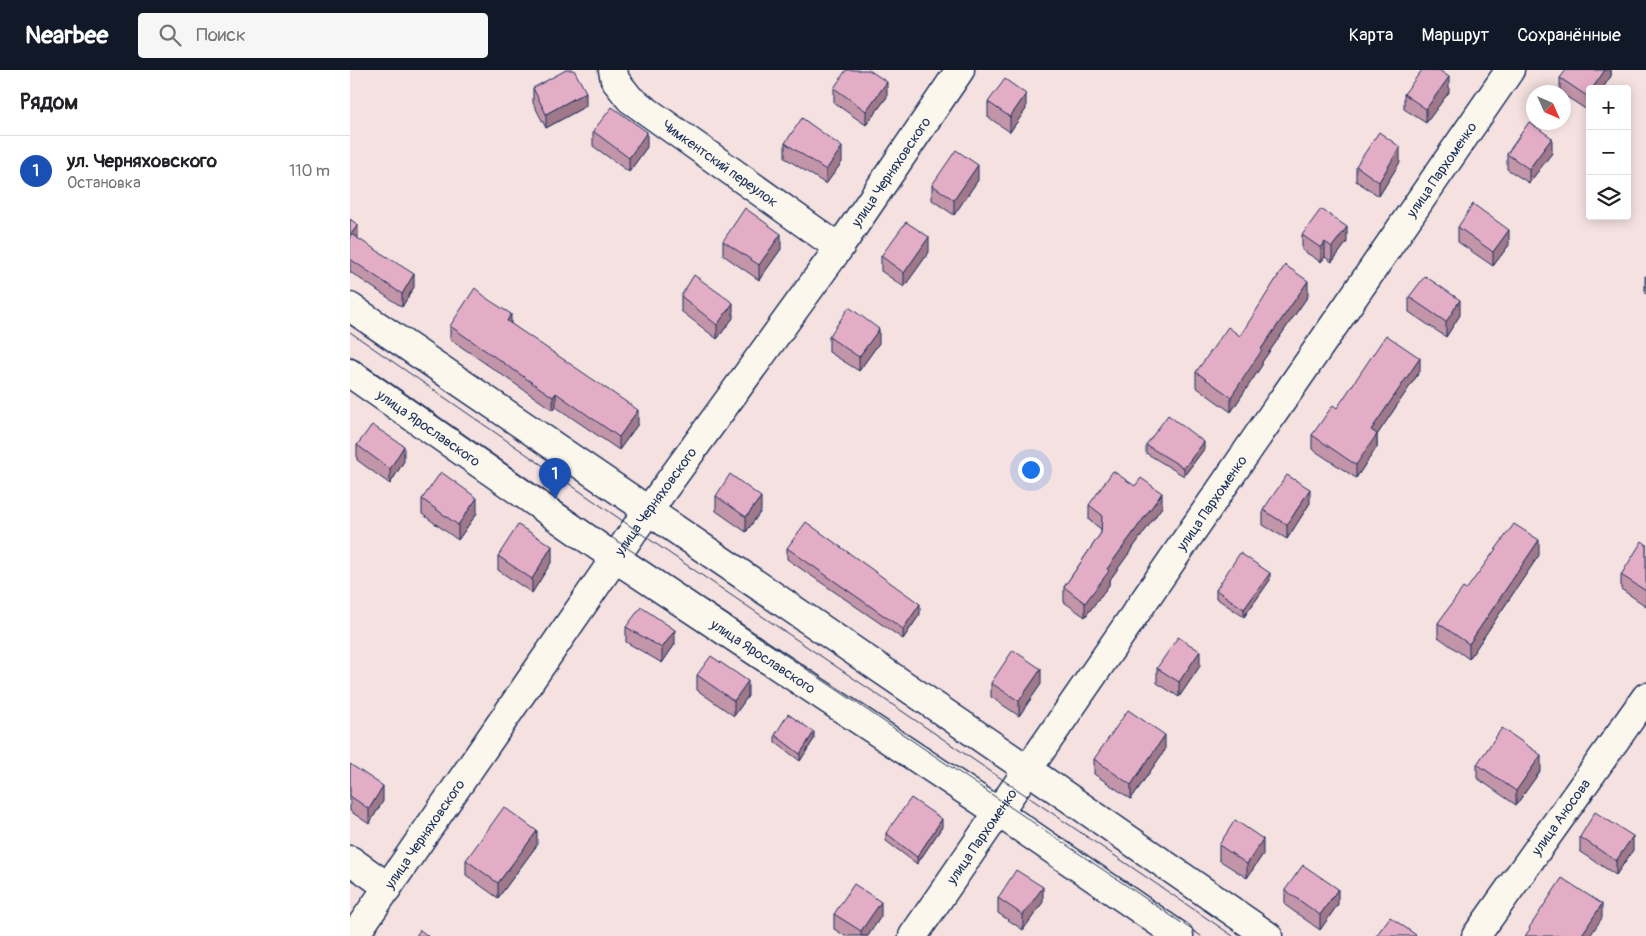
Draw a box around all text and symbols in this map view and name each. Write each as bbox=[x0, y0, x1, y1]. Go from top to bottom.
search box bbox=[138, 13, 488, 58]
text: Nearbee bbox=[25, 21, 108, 50]
icon: search bbox=[156, 21, 184, 49]
text: Поиск bbox=[196, 23, 246, 47]
text: Карта bbox=[1349, 24, 1393, 47]
text: Маршрут bbox=[1421, 24, 1489, 47]
text: Сохранённые bbox=[1517, 24, 1621, 47]
north arrow bbox=[1526, 85, 1571, 130]
map controls bbox=[1586, 85, 1631, 220]
button: + bbox=[1586, 85, 1631, 130]
text: Рядом bbox=[20, 89, 78, 116]
street label: улица Черняховского bbox=[847, 113, 934, 231]
street label: Чимкентский переулок bbox=[659, 116, 781, 210]
street label: улица Пархоменко bbox=[1402, 118, 1480, 221]
button: − bbox=[1586, 130, 1631, 175]
text: ул. Черняховского bbox=[67, 149, 217, 173]
text: 1 bbox=[33, 161, 39, 181]
text: 110 m bbox=[289, 161, 330, 181]
text: Остановка bbox=[67, 173, 141, 193]
button: layers bbox=[1586, 175, 1631, 220]
street label: улица Ярославского bbox=[373, 385, 484, 470]
street label: улица Черняховского bbox=[610, 444, 700, 559]
street label: улица Пархоменко bbox=[1172, 452, 1251, 555]
your location bbox=[1018, 457, 1044, 483]
pin: 1 bbox=[539, 458, 571, 499]
street label: улица Ярославского bbox=[707, 615, 819, 697]
street label: улица Черняховского bbox=[380, 776, 468, 893]
street label: улица Аносова bbox=[1527, 776, 1594, 859]
street label: улица Пархоменко bbox=[942, 785, 1021, 888]

